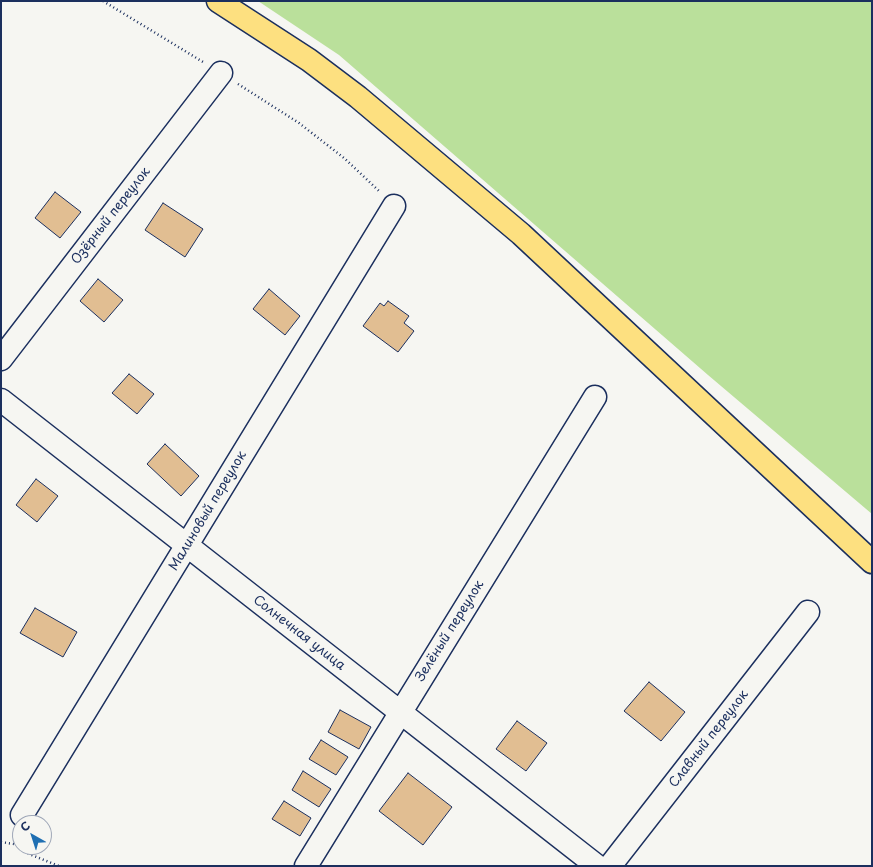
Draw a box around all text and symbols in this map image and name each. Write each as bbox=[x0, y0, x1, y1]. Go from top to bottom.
street label: Озёрный переулок bbox=[68, 164, 154, 268]
street label: Малиновый переулок bbox=[166, 448, 250, 574]
street label: Зелёный переулок bbox=[413, 578, 487, 684]
street label: Солнечная улица bbox=[250, 592, 348, 674]
street label: Славный переулок bbox=[666, 687, 752, 791]
north arrow bbox=[12, 815, 52, 855]
text: С bbox=[16, 817, 33, 835]

